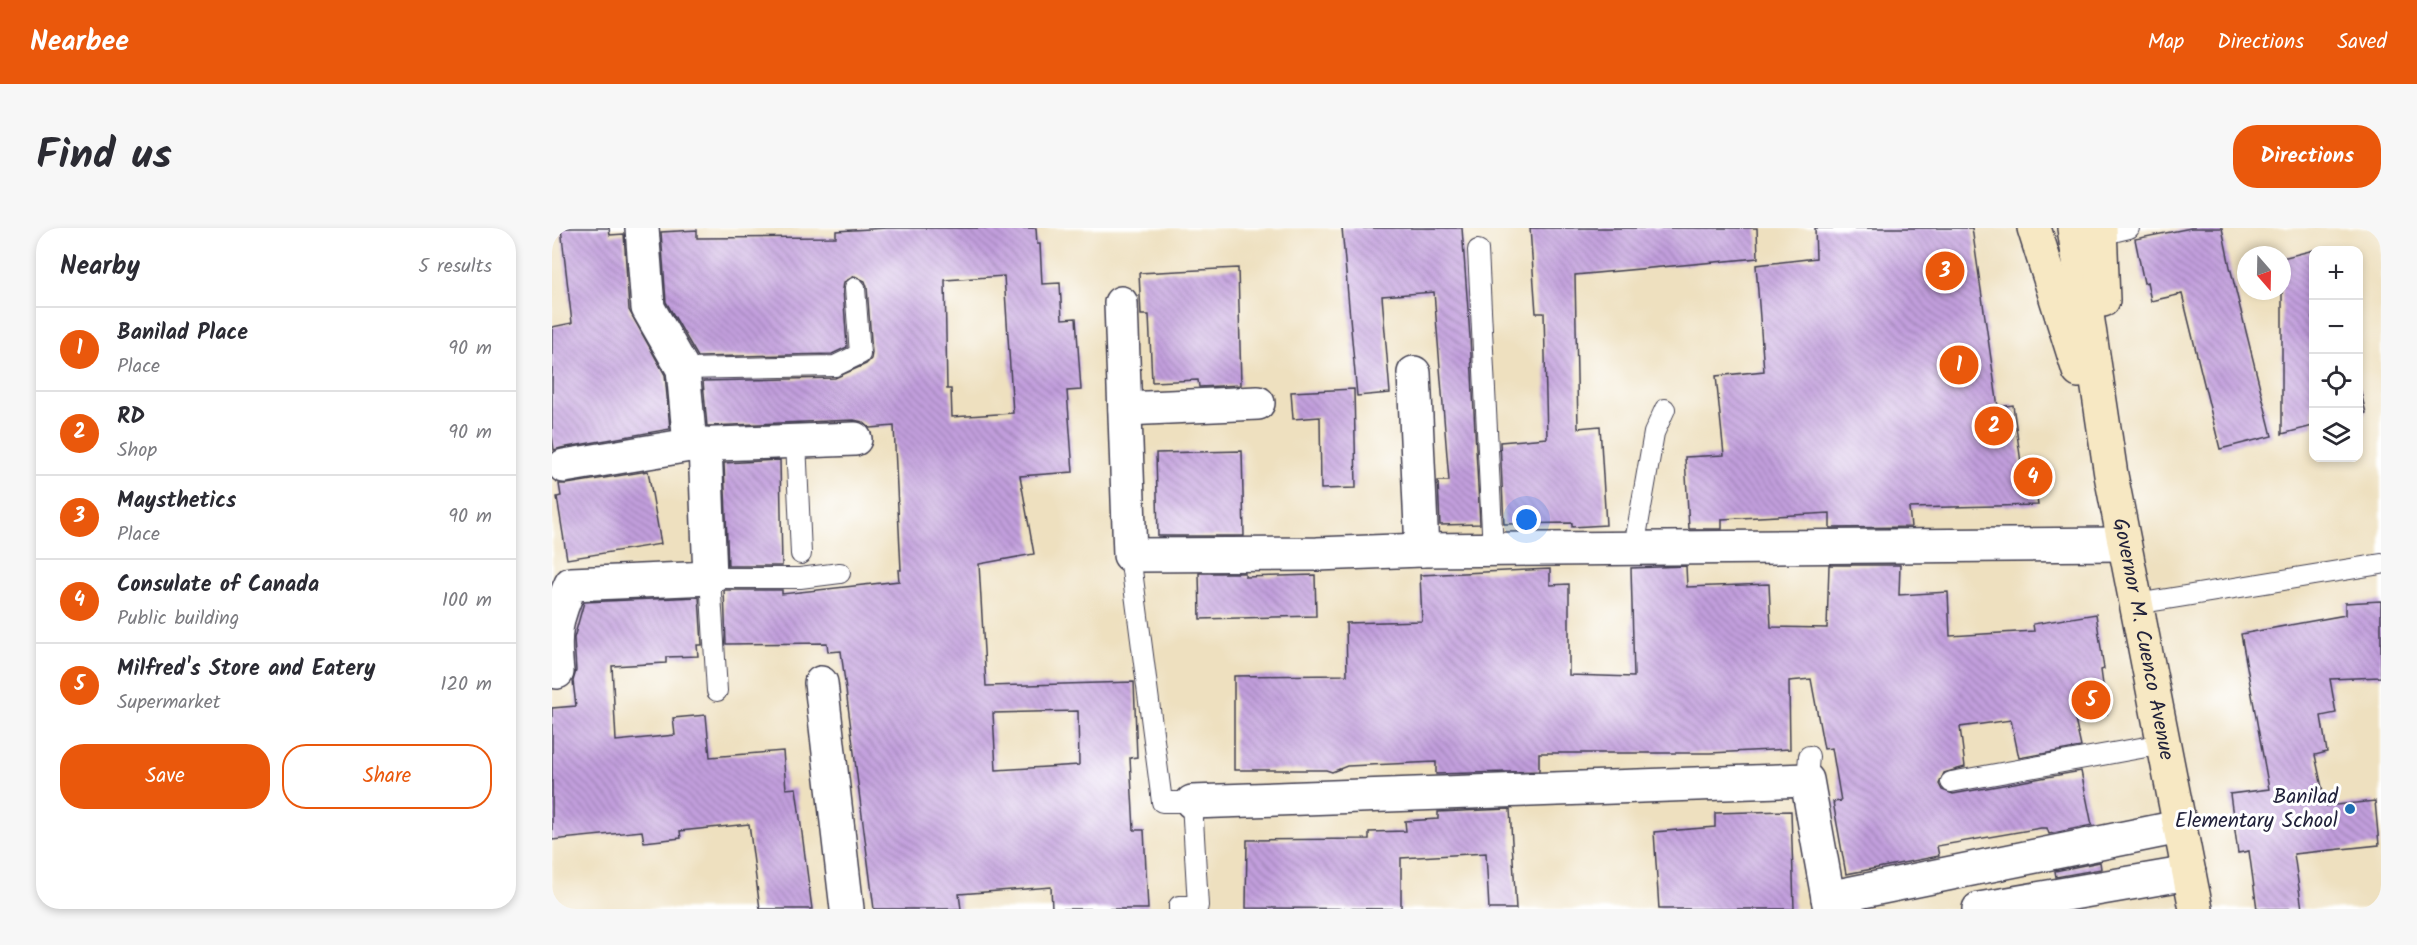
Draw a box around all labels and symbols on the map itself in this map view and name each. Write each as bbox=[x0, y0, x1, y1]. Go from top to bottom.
north arrow bbox=[2237, 246, 2291, 300]
pin: 3 bbox=[1926, 248, 1964, 294]
pin: 1 bbox=[1940, 342, 1978, 388]
pin: 2 bbox=[1974, 404, 2014, 448]
pin: 4 bbox=[2014, 454, 2052, 500]
your location bbox=[1512, 505, 1541, 534]
street label: Governor M. Cuenco Avenue bbox=[2103, 515, 2183, 764]
pin: 5 bbox=[2072, 678, 2110, 722]
place label: Banilad Elementary School bbox=[2175, 781, 2339, 838]
marker: Banilad Elementary School bbox=[2343, 802, 2357, 816]

